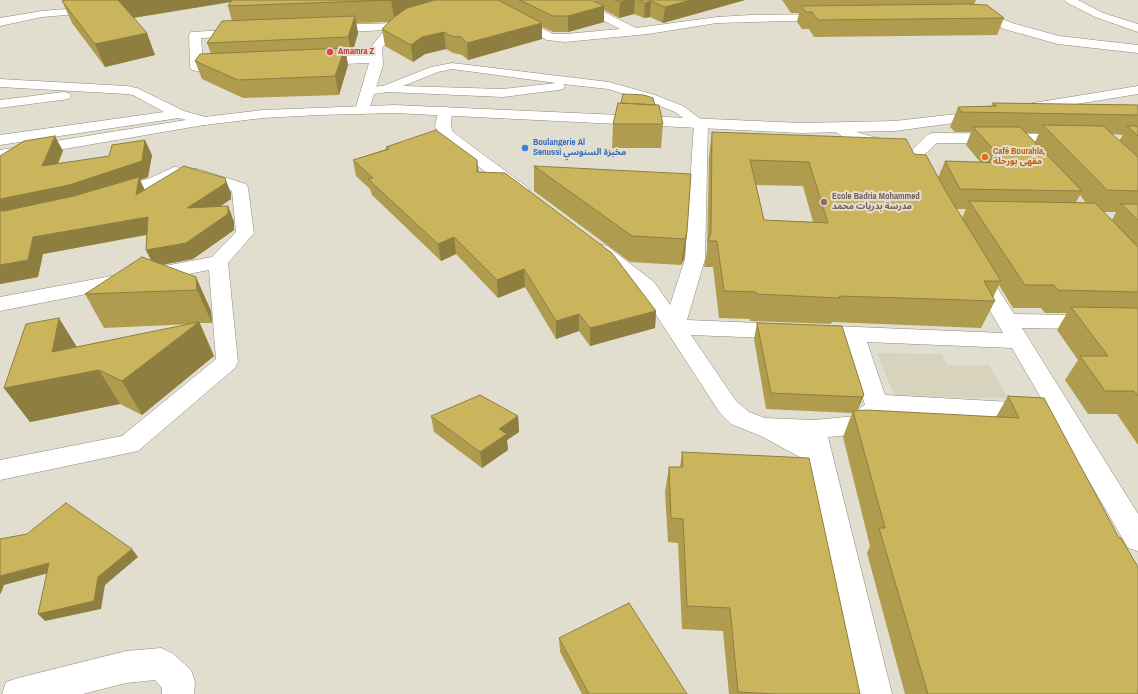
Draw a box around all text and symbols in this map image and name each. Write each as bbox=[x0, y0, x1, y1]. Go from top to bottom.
marker: Amamra Z bbox=[325, 47, 335, 57]
place label: Amamra Z bbox=[338, 47, 374, 57]
place label: Boulangerie Al Senussi مخبزة السنوسي bbox=[533, 138, 626, 159]
marker: Boulangerie Al Senussi مخبزة السنوسي bbox=[520, 143, 530, 153]
place label: Café Bourahla, مقهى بورحلة bbox=[993, 147, 1045, 168]
marker: Café Bourahla, مقهى بورحلة bbox=[980, 152, 990, 162]
place label: Ecole Badria Mohammed مدرسة بدريات محمد bbox=[832, 192, 920, 213]
marker: Ecole Badria Mohammed مدرسة بدريات محمد bbox=[819, 197, 829, 207]

